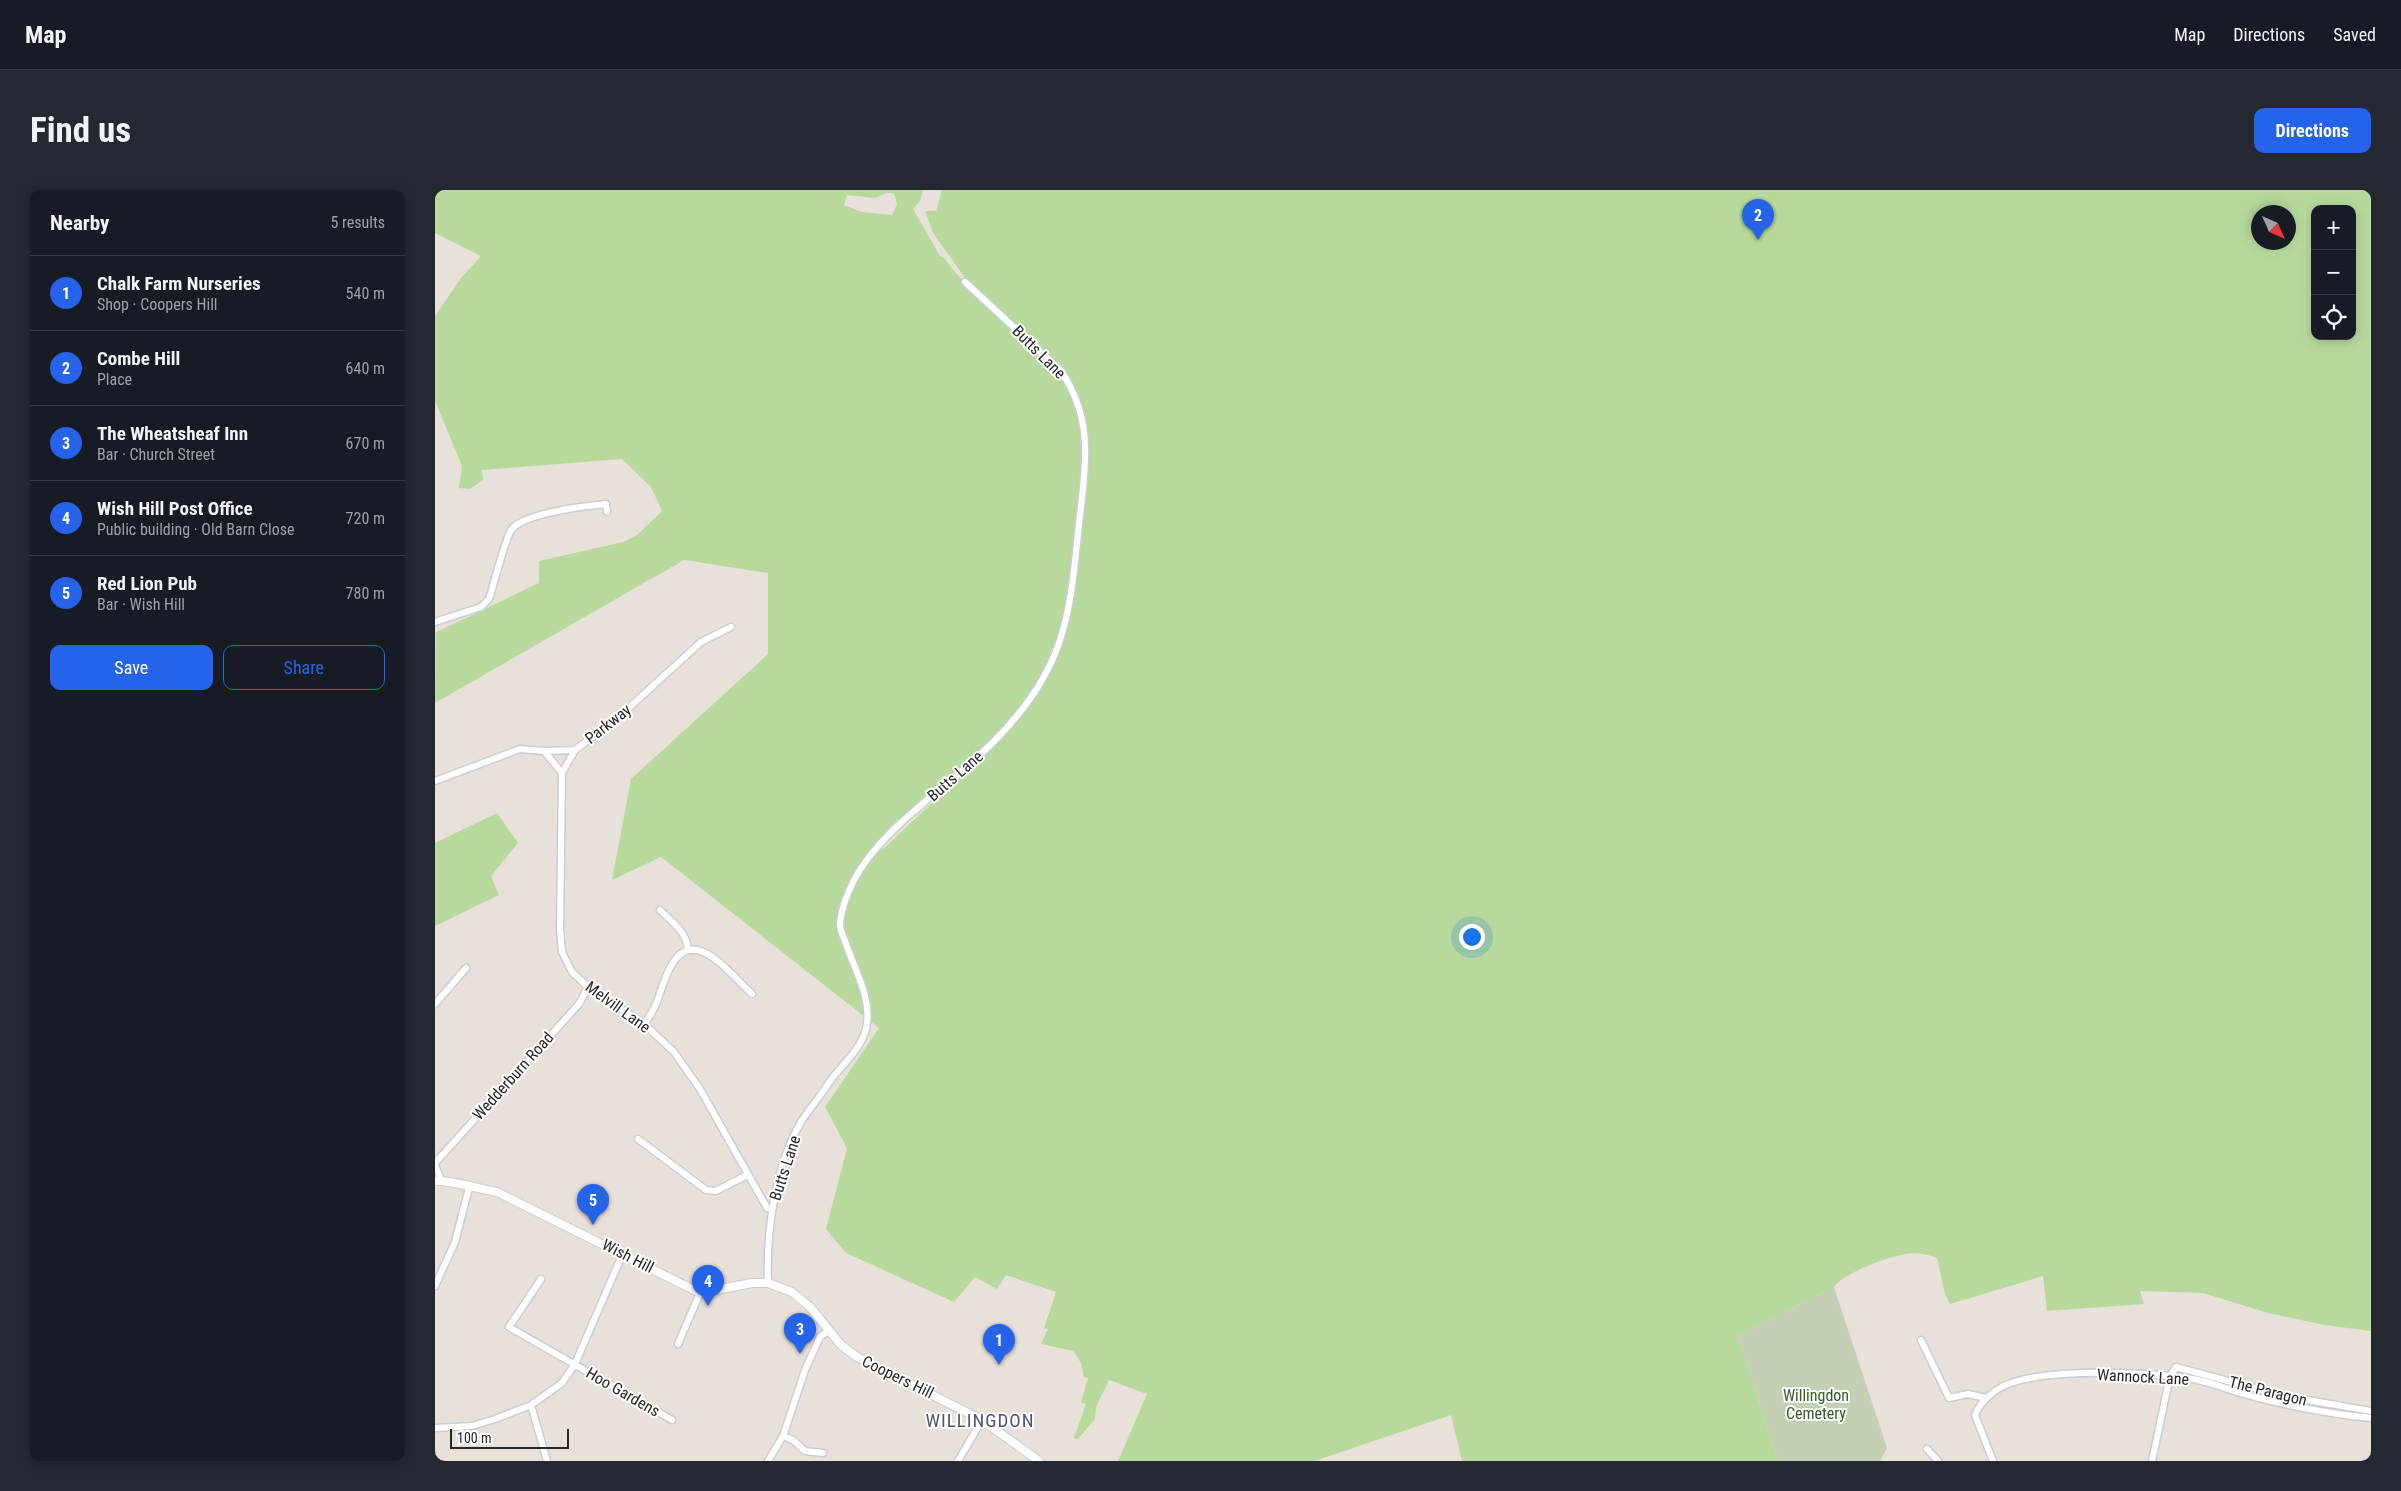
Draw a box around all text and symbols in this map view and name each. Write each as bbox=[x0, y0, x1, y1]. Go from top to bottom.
text: Map bbox=[25, 21, 66, 49]
text: Map bbox=[2174, 24, 2205, 45]
text: Directions bbox=[2233, 24, 2305, 45]
text: Saved bbox=[2333, 24, 2376, 45]
button: Directions bbox=[2254, 108, 2371, 153]
text: Find us bbox=[30, 110, 131, 151]
pin: 2 bbox=[1742, 199, 1774, 240]
north arrow bbox=[2251, 205, 2296, 250]
map controls bbox=[2311, 205, 2356, 340]
button: + bbox=[2311, 205, 2356, 250]
text: Nearby bbox=[50, 211, 109, 235]
text: 5 results bbox=[330, 213, 385, 232]
button: − bbox=[2311, 250, 2356, 295]
text: Chalk Farm Nurseries bbox=[97, 272, 261, 295]
text: 1 bbox=[62, 284, 70, 303]
text: 540 m bbox=[346, 284, 385, 303]
text: Shop · Coopers Hill bbox=[97, 295, 218, 314]
button: locate bbox=[2311, 295, 2356, 340]
street label: Butts Lane bbox=[1008, 321, 1070, 383]
text: Combe Hill bbox=[97, 347, 180, 370]
text: 2 bbox=[62, 359, 70, 378]
text: 640 m bbox=[346, 359, 385, 378]
text: Place bbox=[97, 370, 132, 389]
text: The Wheatsheaf Inn bbox=[97, 422, 248, 445]
text: 3 bbox=[62, 434, 70, 453]
text: 670 m bbox=[346, 434, 385, 453]
text: Bar · Church Street bbox=[97, 445, 215, 464]
text: Wish Hill Post Office bbox=[97, 497, 253, 520]
text: 4 bbox=[62, 509, 70, 528]
text: 720 m bbox=[346, 509, 385, 528]
text: Public building · Old Barn Close bbox=[97, 520, 295, 539]
text: Red Lion Pub bbox=[97, 572, 197, 595]
text: 5 bbox=[62, 584, 70, 603]
text: 780 m bbox=[346, 584, 385, 603]
text: Bar · Wish Hill bbox=[97, 595, 185, 614]
button: Save bbox=[50, 645, 213, 690]
button: Share bbox=[223, 645, 385, 690]
street label: Parkway bbox=[581, 700, 635, 748]
street label: Butts Lane bbox=[923, 747, 987, 805]
your location bbox=[1459, 924, 1485, 950]
street label: Melvill Lane bbox=[582, 977, 654, 1037]
street label: Wedderburn Road bbox=[469, 1028, 557, 1124]
street label: Butts Lane bbox=[766, 1133, 804, 1203]
pin: 5 bbox=[577, 1184, 609, 1225]
street label: Wish Hill bbox=[599, 1235, 657, 1277]
pin: 4 bbox=[692, 1265, 724, 1306]
pin: 3 bbox=[784, 1313, 816, 1354]
pin: 1 bbox=[983, 1324, 1015, 1365]
street label: Coopers Hill bbox=[859, 1352, 937, 1402]
street label: Hoo Gardens bbox=[583, 1363, 663, 1421]
street label: Wannock Lane bbox=[2097, 1365, 2189, 1389]
street label: The Paragon bbox=[2227, 1372, 2309, 1410]
park label: Willingdon Cemetery bbox=[1783, 1386, 1849, 1423]
district label: WILLINGDON bbox=[925, 1409, 1035, 1432]
scale bar bbox=[450, 1426, 569, 1449]
text: 100 m bbox=[457, 1430, 492, 1446]

